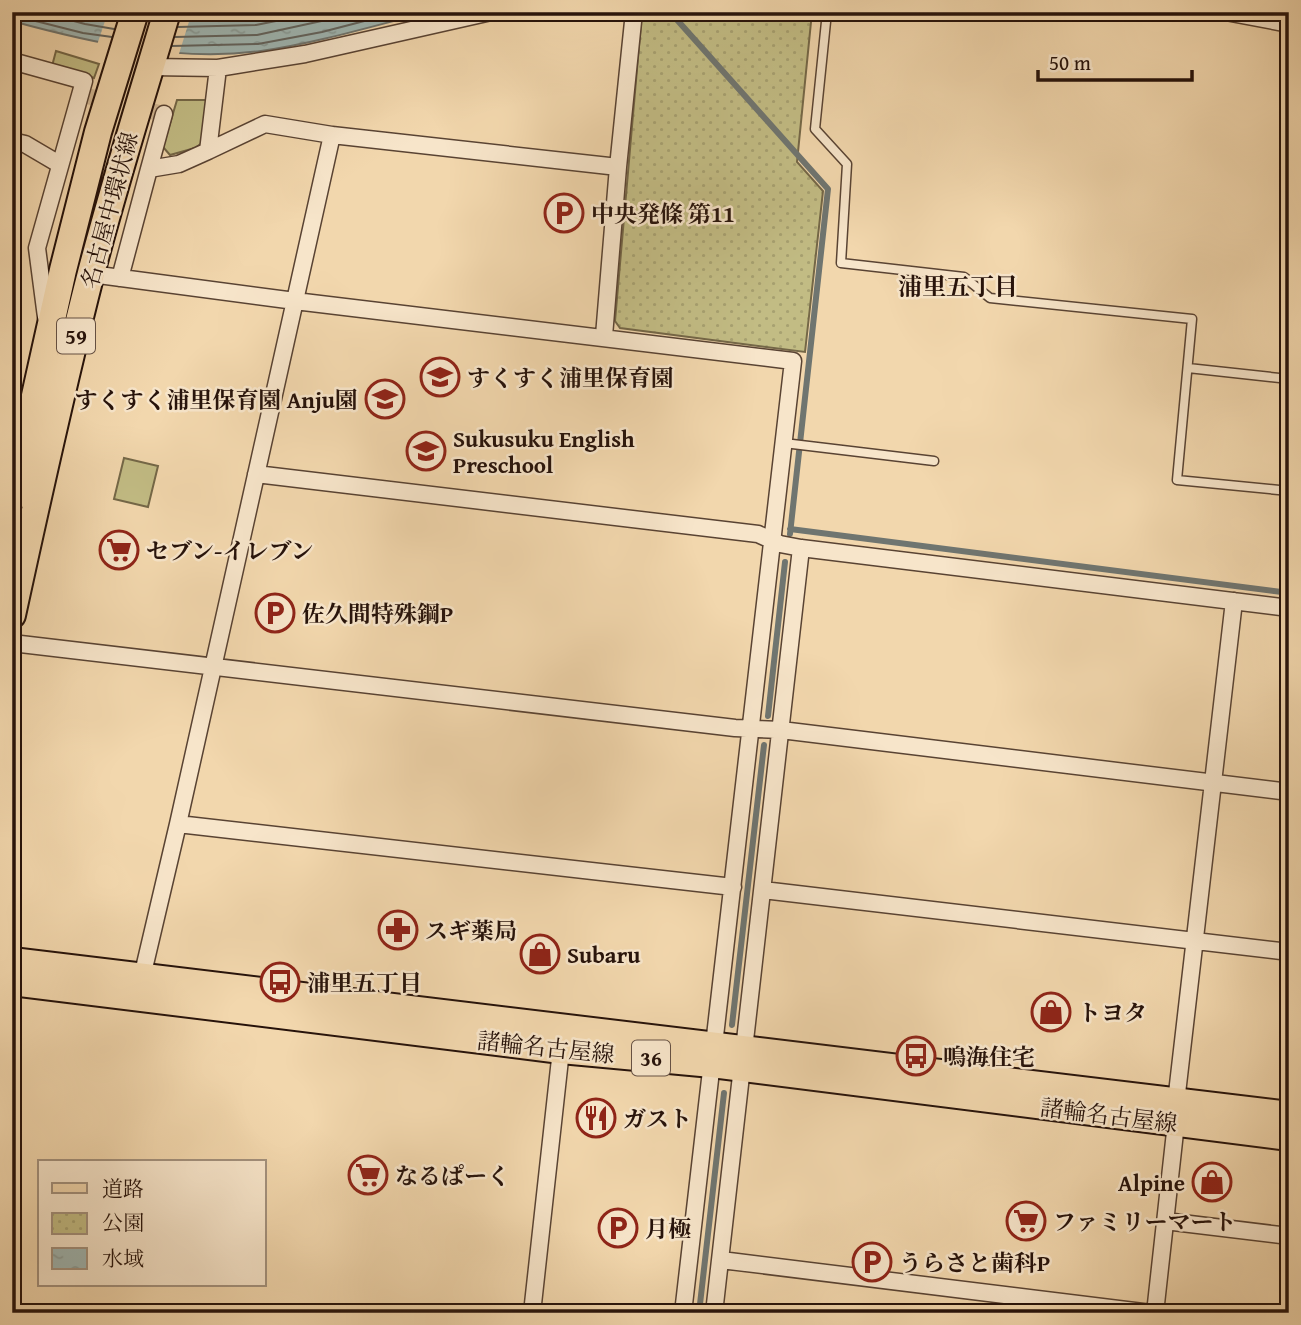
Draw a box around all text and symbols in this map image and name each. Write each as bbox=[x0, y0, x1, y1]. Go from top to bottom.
scale bar bbox=[1038, 38, 1192, 82]
text: 50 m bbox=[1049, 47, 1091, 78]
street label: 名古屋中環状線 bbox=[72, 128, 146, 292]
parking icon: 中央発條 第11 bbox=[543, 192, 585, 234]
place label: 中央発條 第11 bbox=[591, 197, 735, 230]
district label: 浦里五丁目 bbox=[898, 269, 1018, 304]
road number: 59 bbox=[57, 318, 95, 354]
school or university icon: すくすく浦里保育園 bbox=[419, 356, 461, 398]
place label: すくすく浦里保育園 bbox=[467, 361, 674, 394]
school or university icon: すくすく浦里保育園 Anju園 bbox=[364, 378, 406, 420]
place label: すくすく浦里保育園 Anju園 bbox=[75, 383, 358, 416]
place label: Sukusuku English Preschool bbox=[453, 422, 635, 481]
school or university icon: Sukusuku English Preschool bbox=[405, 430, 447, 472]
supermarket icon: セブン-イレブン bbox=[98, 529, 140, 571]
place label: セブン-イレブン bbox=[146, 534, 313, 567]
parking icon: 佐久間特殊鋼P bbox=[254, 592, 296, 634]
place label: 佐久間特殊鋼P bbox=[302, 597, 453, 630]
pharmacy icon: スギ薬局 bbox=[377, 909, 419, 951]
place label: スギ薬局 bbox=[425, 914, 517, 947]
shop icon: Subaru bbox=[519, 933, 561, 975]
place label: Subaru bbox=[567, 938, 641, 971]
bus stop icon: 浦里五丁目 bbox=[259, 961, 301, 1003]
place label: 浦里五丁目 bbox=[307, 966, 422, 999]
shop icon: トヨタ bbox=[1030, 991, 1072, 1033]
place label: トヨタ bbox=[1078, 996, 1147, 1029]
street label: 諸輪名古屋線 bbox=[476, 1023, 616, 1071]
bus stop icon: 鳴海住宅 bbox=[895, 1035, 937, 1077]
road number: 36 bbox=[632, 1040, 670, 1076]
place label: 鳴海住宅 bbox=[943, 1040, 1035, 1073]
street label: 諸輪名古屋線 bbox=[1039, 1090, 1179, 1140]
restaurant icon: ガスト bbox=[575, 1097, 617, 1139]
place label: ガスト bbox=[623, 1102, 692, 1135]
supermarket icon: なるぱーく bbox=[347, 1154, 389, 1196]
place label: なるぱーく bbox=[395, 1159, 510, 1192]
legend bbox=[38, 1160, 266, 1286]
shop icon: Alpine bbox=[1191, 1161, 1233, 1203]
place label: Alpine bbox=[1118, 1166, 1185, 1199]
text: 道路 bbox=[102, 1173, 144, 1204]
supermarket icon: ファミリーマート bbox=[1005, 1200, 1047, 1242]
place label: ファミリーマート bbox=[1053, 1205, 1237, 1238]
text: 公園 bbox=[102, 1207, 144, 1238]
parking icon: 月極 bbox=[597, 1207, 639, 1249]
place label: 月極 bbox=[645, 1212, 691, 1245]
parking icon: うらさと歯科P bbox=[851, 1241, 893, 1283]
text: 水域 bbox=[102, 1243, 144, 1274]
place label: うらさと歯科P bbox=[899, 1246, 1050, 1279]

